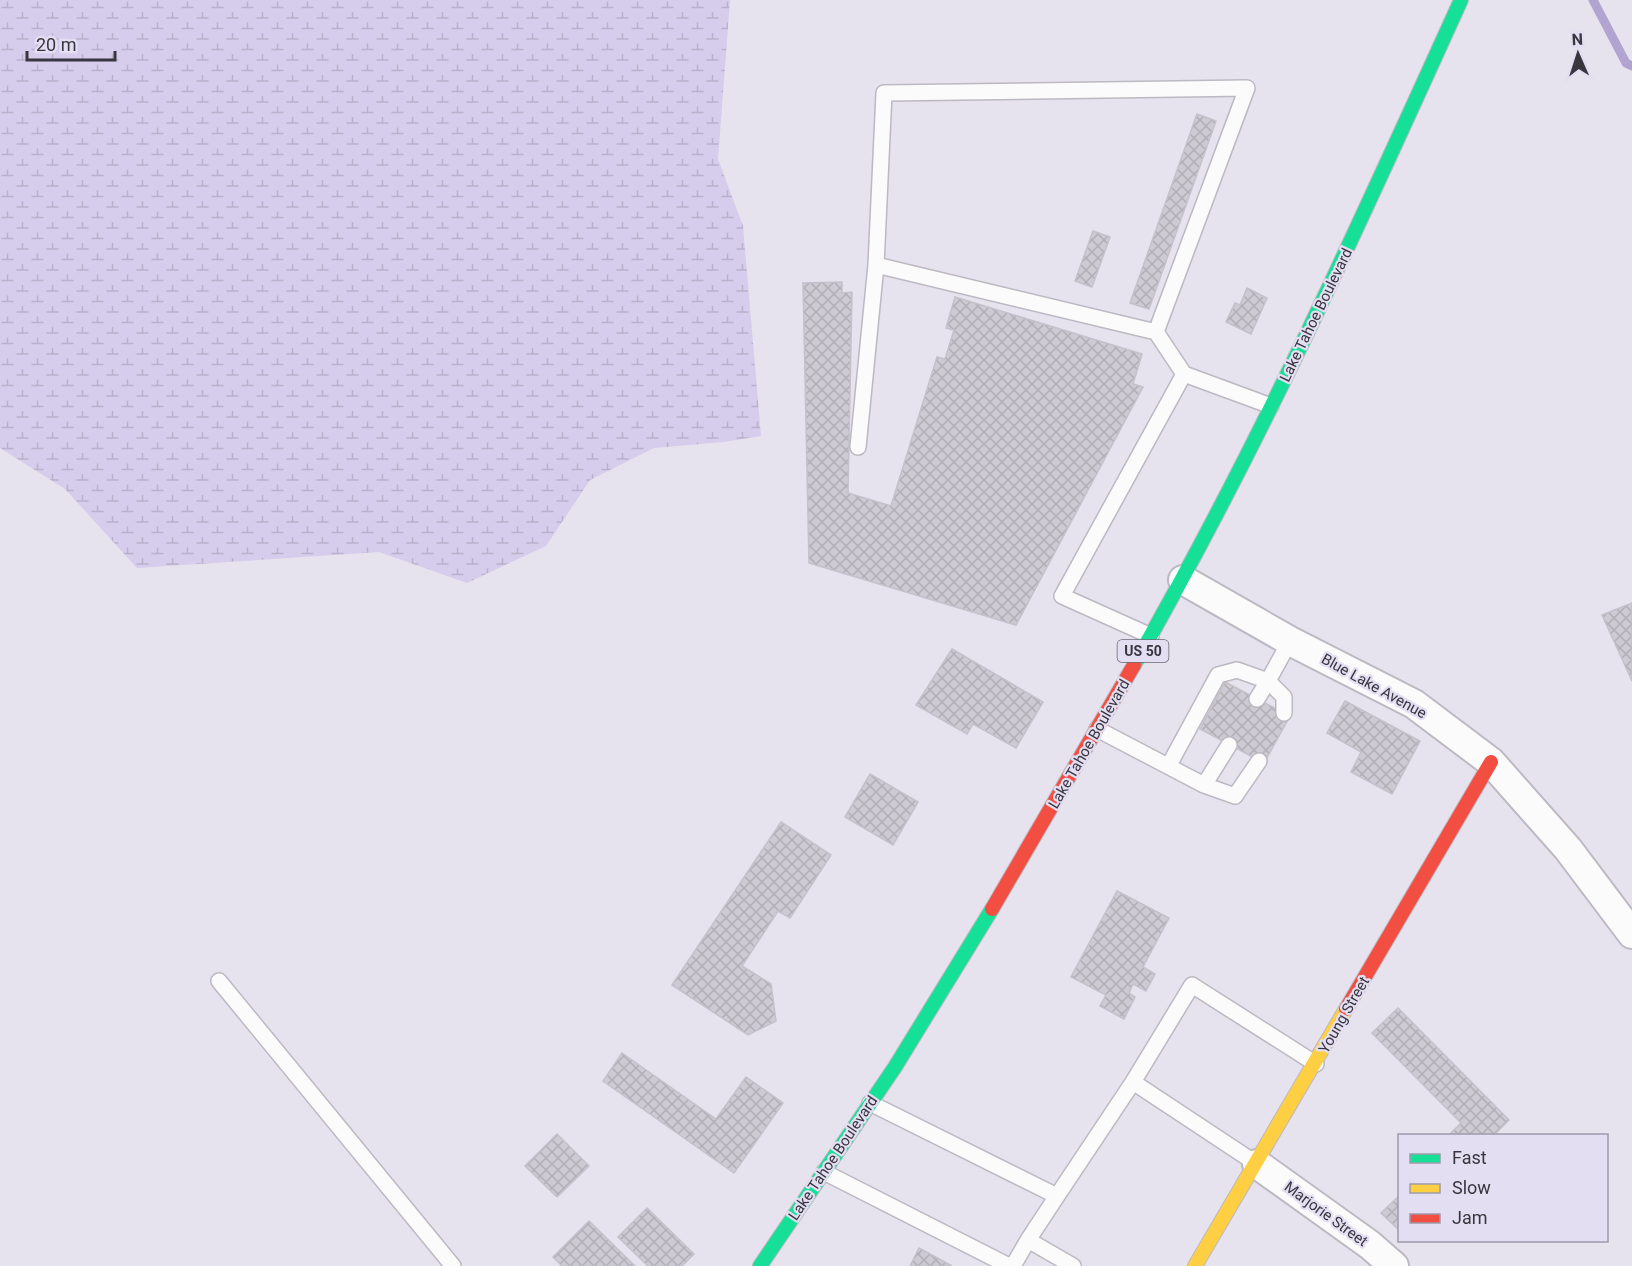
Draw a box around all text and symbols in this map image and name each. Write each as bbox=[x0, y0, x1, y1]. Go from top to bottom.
scale bar bbox=[27, 24, 116, 62]
north arrow bbox=[1548, 24, 1608, 84]
text: N bbox=[1571, 30, 1583, 49]
text: 20 m bbox=[36, 34, 76, 55]
street label: Lake Tahoe Boulevard bbox=[1276, 245, 1356, 385]
road number: US 50 bbox=[1118, 640, 1168, 662]
street label: Blue Lake Avenue bbox=[1318, 650, 1430, 722]
street label: Lake Tahoe Boulevard bbox=[1045, 676, 1133, 812]
street label: Young Street bbox=[1315, 973, 1373, 1056]
street label: Lake Tahoe Boulevard bbox=[785, 1092, 881, 1224]
legend bbox=[1398, 1134, 1608, 1242]
text: Fast bbox=[1452, 1147, 1487, 1168]
text: Slow bbox=[1452, 1177, 1491, 1198]
street label: Marjorie Street bbox=[1281, 1178, 1371, 1250]
text: Jam bbox=[1452, 1207, 1488, 1228]

